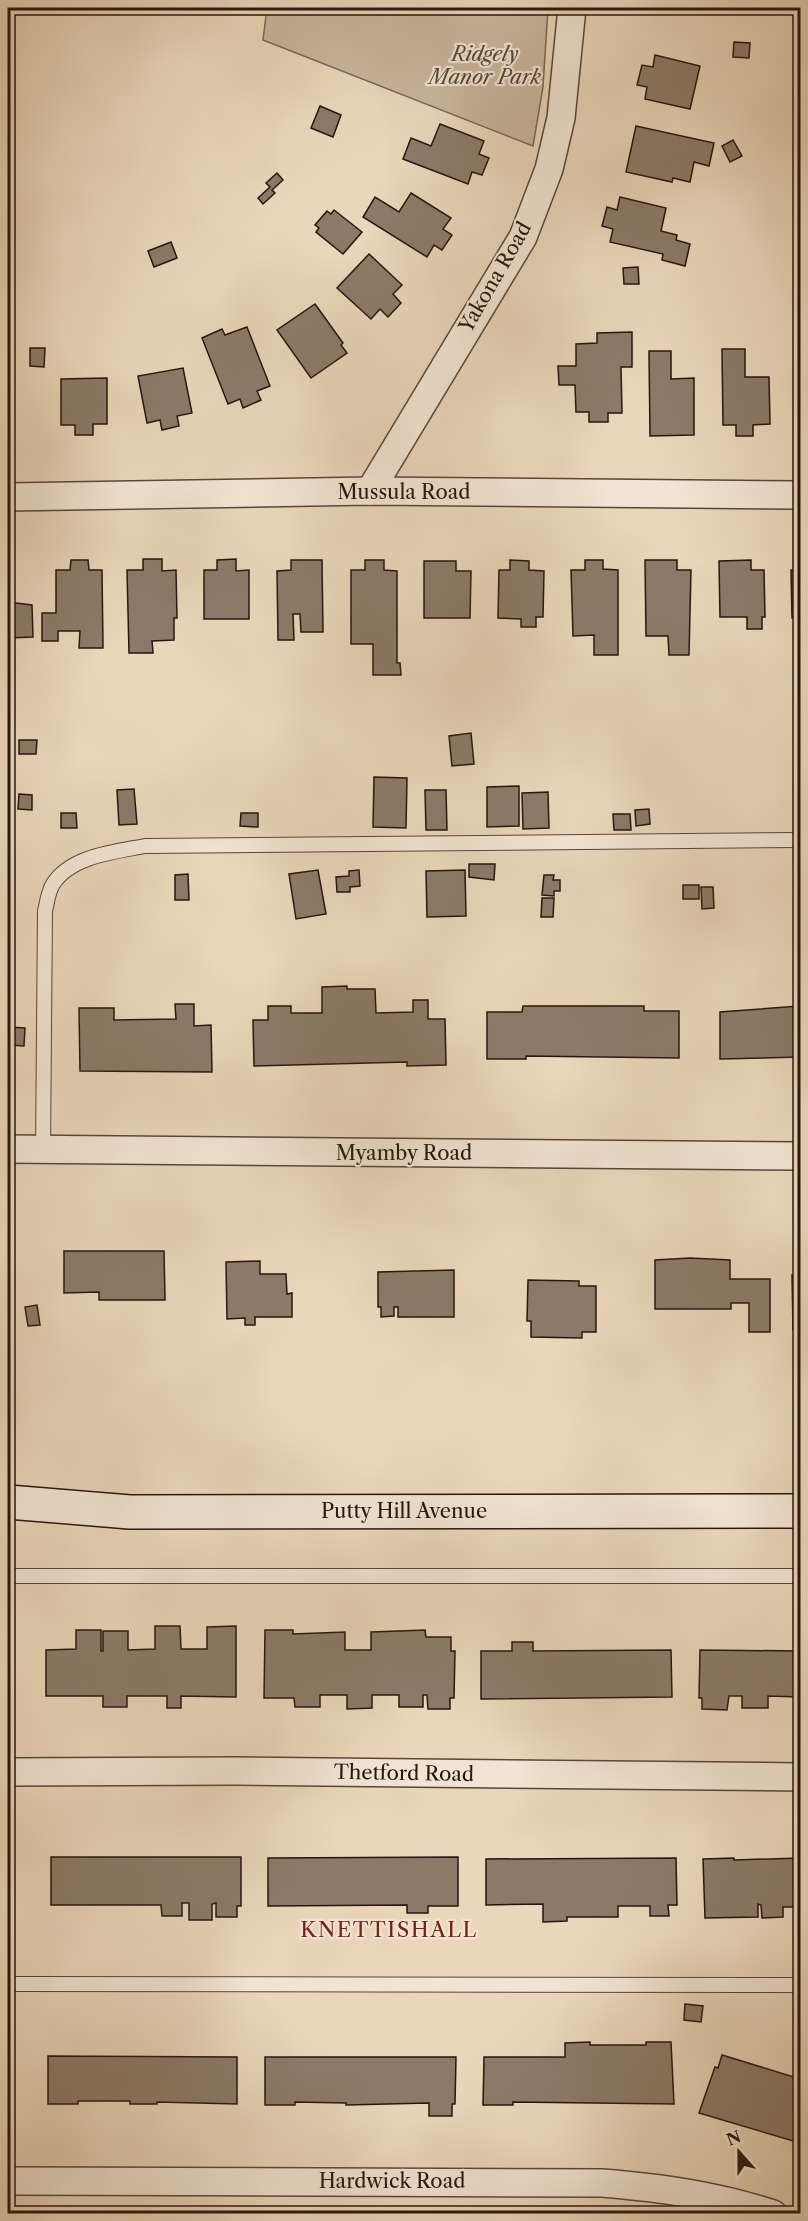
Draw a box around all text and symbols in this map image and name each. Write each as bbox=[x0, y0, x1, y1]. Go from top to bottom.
park label: Ridgely Manor Park bbox=[427, 42, 542, 89]
street label: Yakona Road bbox=[453, 218, 536, 337]
street label: Mussula Road bbox=[338, 480, 470, 504]
street label: Myamby Road bbox=[336, 1141, 472, 1165]
street label: Putty Hill Avenue bbox=[321, 1499, 487, 1523]
street label: Thetford Road bbox=[334, 1760, 474, 1786]
district label: KNETTISHALL bbox=[300, 1917, 478, 1942]
north arrow bbox=[709, 2122, 769, 2182]
text: N bbox=[724, 2126, 744, 2150]
street label: Hardwick Road bbox=[319, 2169, 465, 2193]

